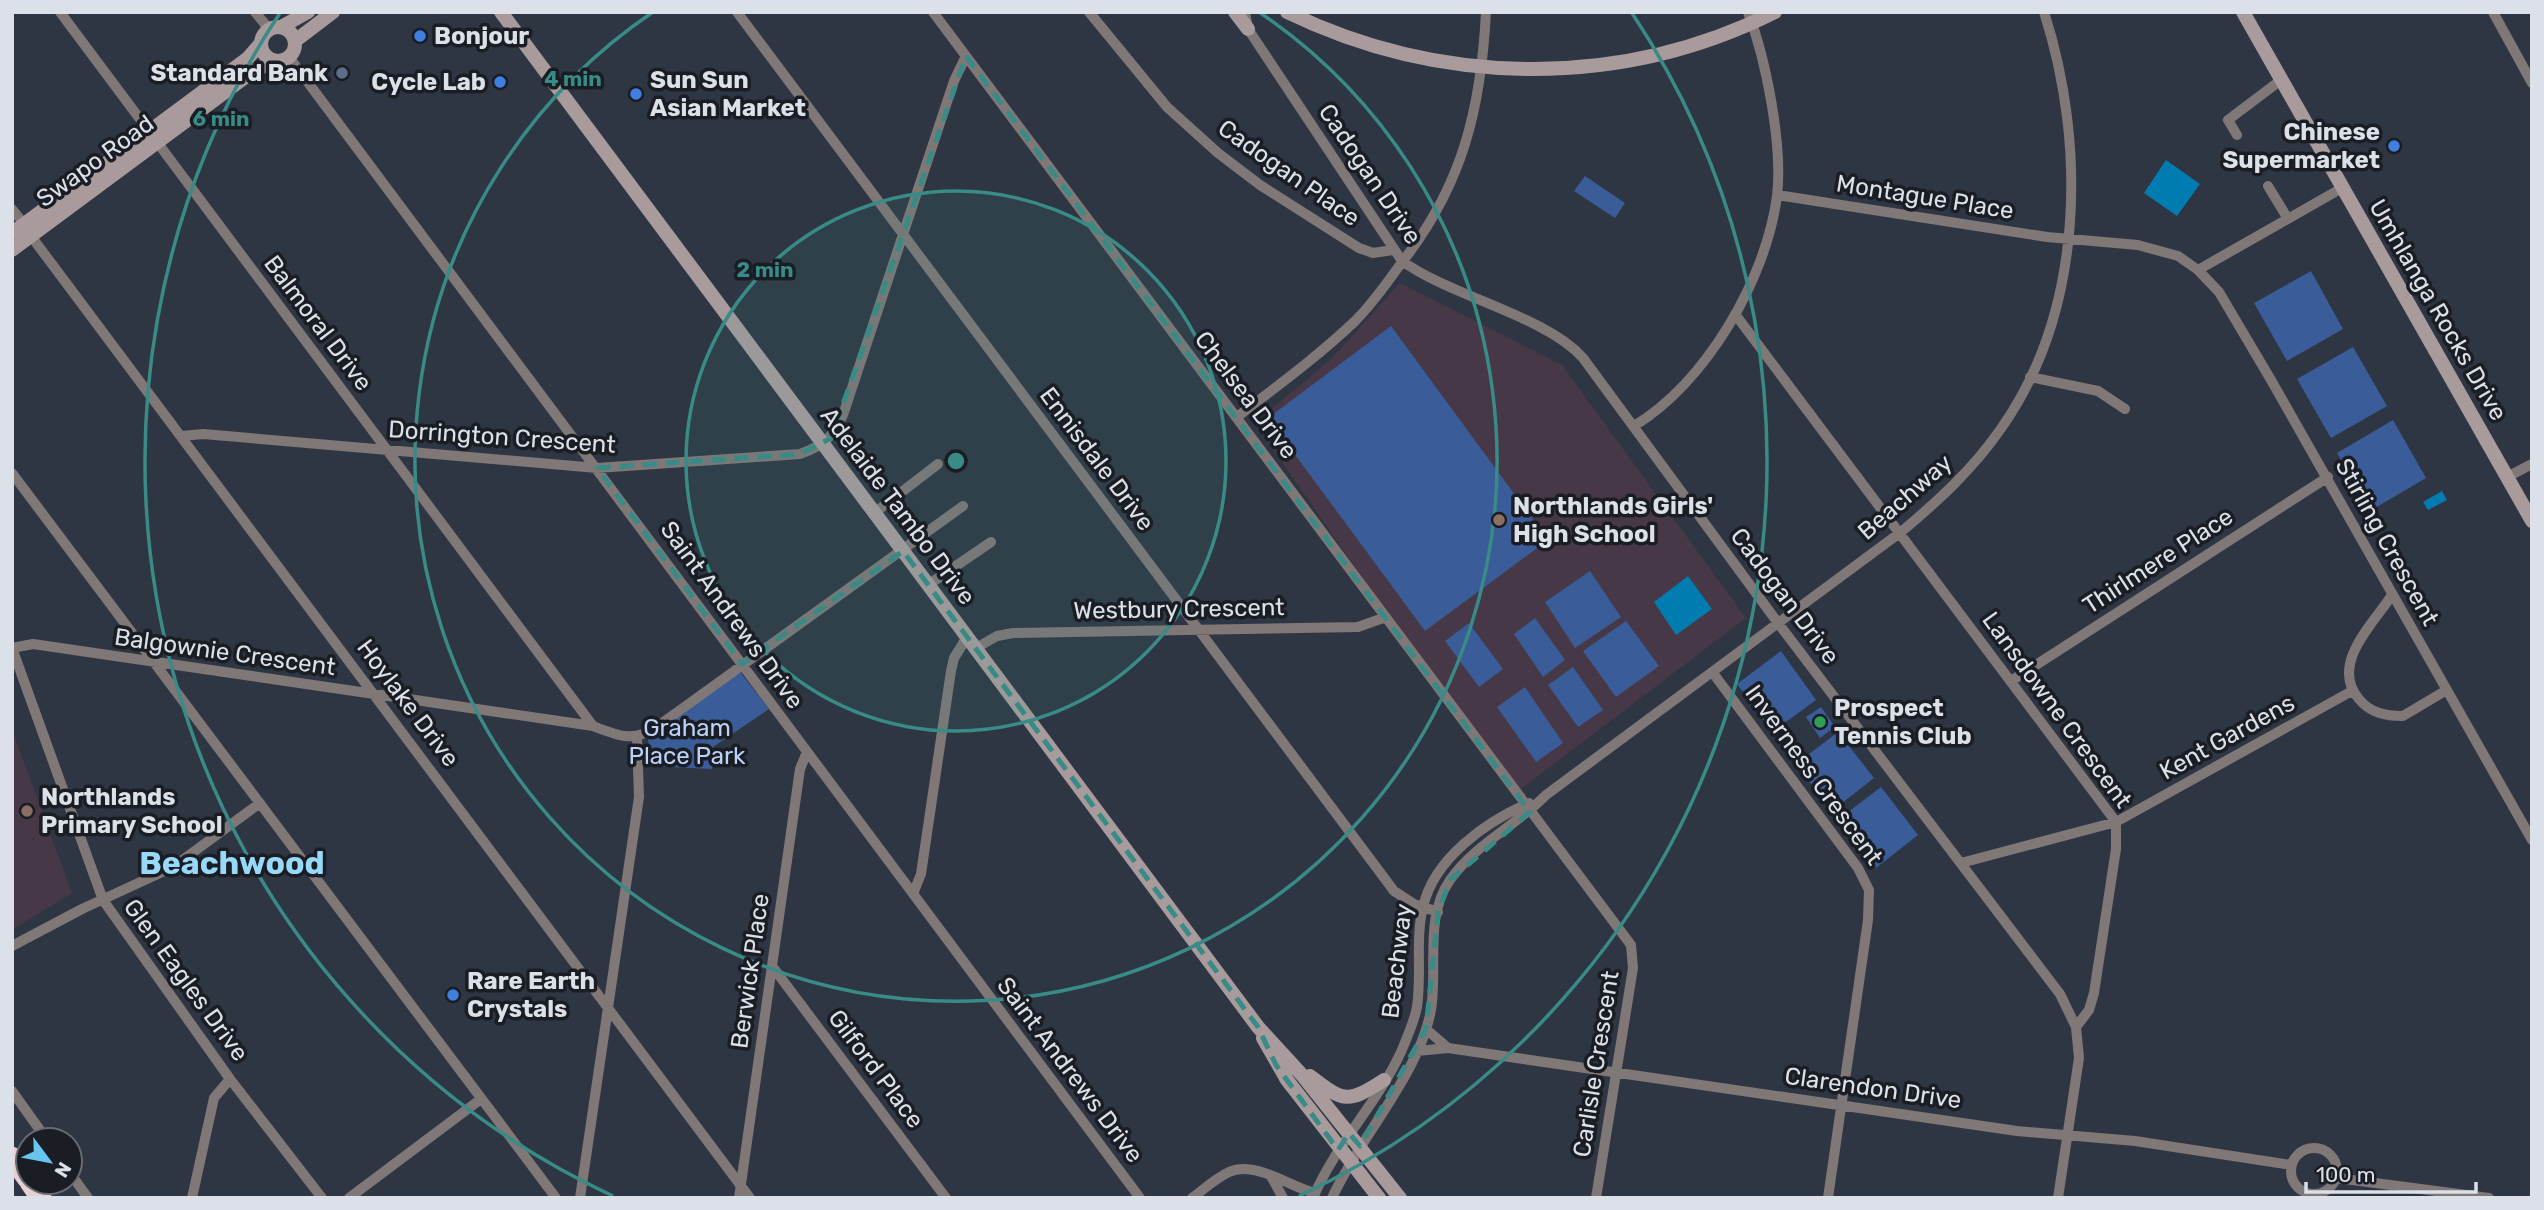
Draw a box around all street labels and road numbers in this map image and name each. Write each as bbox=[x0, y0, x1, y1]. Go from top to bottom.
street label: Cadogan Drive bbox=[1313, 99, 1427, 249]
street label: Swapo Road bbox=[31, 109, 159, 213]
street label: Cadogan Place bbox=[1213, 114, 1365, 232]
street label: Montague Place bbox=[1834, 169, 2016, 225]
street label: Umhlanga Rocks Drive bbox=[2363, 195, 2513, 425]
street label: Balmoral Drive bbox=[258, 250, 378, 396]
street label: Chelsea Drive bbox=[1189, 326, 1303, 464]
street label: Ennisdale Drive bbox=[1034, 382, 1160, 536]
street label: Adelaide Tambo Drive bbox=[815, 402, 981, 610]
street label: Dorrington Crescent bbox=[387, 415, 617, 459]
street label: Beachway bbox=[1852, 449, 1958, 545]
street label: Stirling Crescent bbox=[2330, 454, 2444, 630]
street label: Thirlmere Place bbox=[2078, 502, 2238, 620]
street label: Saint Andrews Drive bbox=[655, 516, 809, 714]
street label: Cadogan Drive bbox=[1725, 522, 1845, 670]
street label: Westbury Crescent bbox=[1073, 593, 1285, 625]
street label: Lansdowne Crescent bbox=[1976, 607, 2138, 813]
street label: Balgownie Crescent bbox=[113, 623, 337, 681]
street label: Hoylake Drive bbox=[351, 634, 465, 772]
street label: Inverness Crescent bbox=[1739, 680, 1889, 870]
street label: Kent Gardens bbox=[2155, 688, 2299, 786]
street label: Berwick Place bbox=[725, 892, 775, 1050]
street label: Glen Eagles Drive bbox=[118, 894, 254, 1066]
street label: Beachway bbox=[1376, 902, 1418, 1020]
street label: Carlisle Crescent bbox=[1567, 969, 1625, 1159]
street label: Saint Andrews Drive bbox=[991, 972, 1149, 1168]
street label: Gilford Place bbox=[822, 1004, 930, 1134]
street label: Clarendon Drive bbox=[1783, 1062, 1963, 1114]

